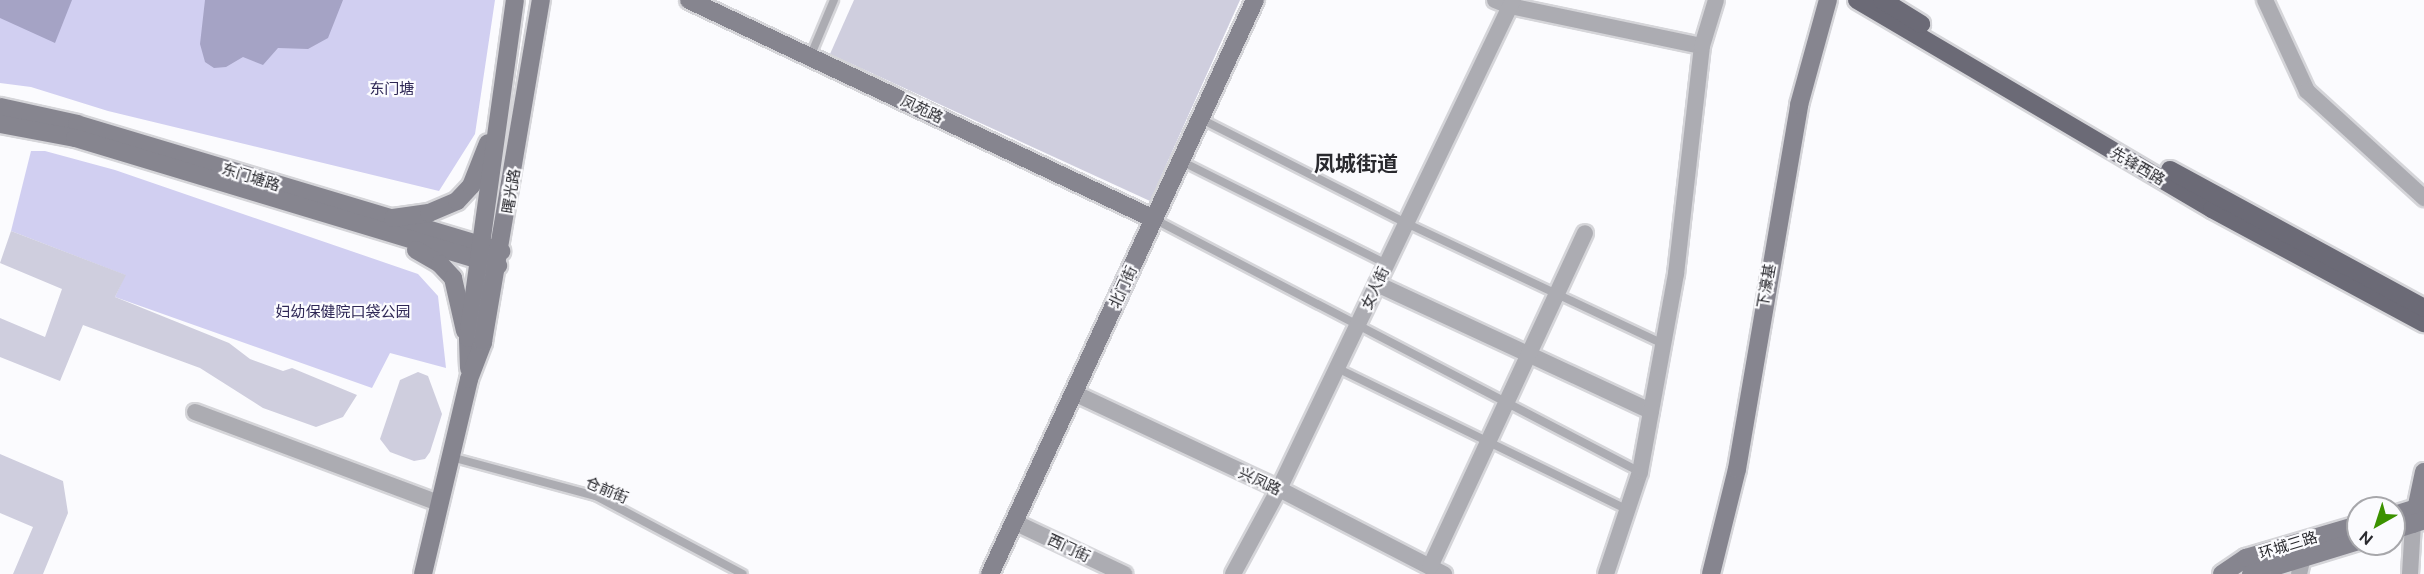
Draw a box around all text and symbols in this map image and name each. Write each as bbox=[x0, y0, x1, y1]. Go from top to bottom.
park label: 东门塘 bbox=[370, 80, 414, 98]
street label: 凤苑路 bbox=[898, 91, 946, 127]
street label: 先锋西路 bbox=[2108, 143, 2168, 189]
district label: 凤城街道 bbox=[1314, 150, 1398, 176]
street label: 东门塘路 bbox=[220, 160, 282, 194]
street label: 曙光路 bbox=[499, 167, 523, 215]
street label: 下濠基 bbox=[1753, 262, 1779, 310]
street label: 北门街 bbox=[1105, 263, 1141, 311]
street label: 女人街 bbox=[1357, 264, 1393, 312]
park label: 妇幼保健院口袋公园 bbox=[276, 303, 410, 321]
street label: 兴凤路 bbox=[1236, 463, 1284, 499]
street label: 仓前街 bbox=[583, 473, 631, 507]
north arrow bbox=[2346, 496, 2406, 556]
street label: 环城三路 bbox=[2257, 528, 2319, 562]
text: N bbox=[2356, 528, 2376, 549]
street label: 西门街 bbox=[1045, 530, 1093, 566]

